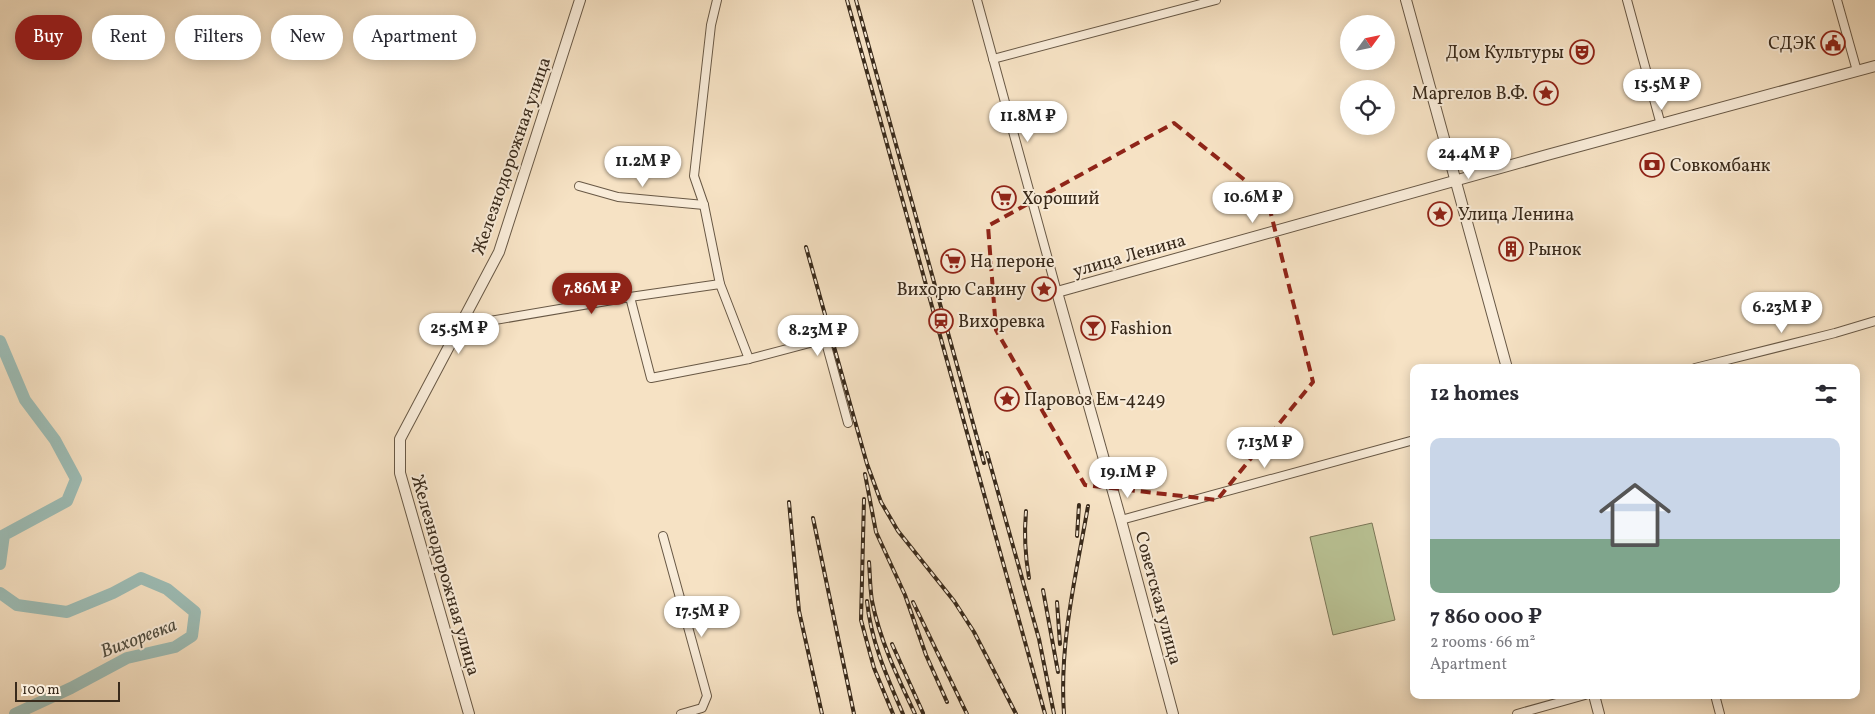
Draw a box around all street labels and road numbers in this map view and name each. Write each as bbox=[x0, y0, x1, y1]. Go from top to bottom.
street label: Железнодорожная улица bbox=[467, 54, 558, 259]
street label: улица Ленина bbox=[1070, 228, 1189, 284]
street label: Железнодорожная улица bbox=[404, 472, 485, 679]
street label: Советская улица bbox=[1128, 529, 1187, 668]

